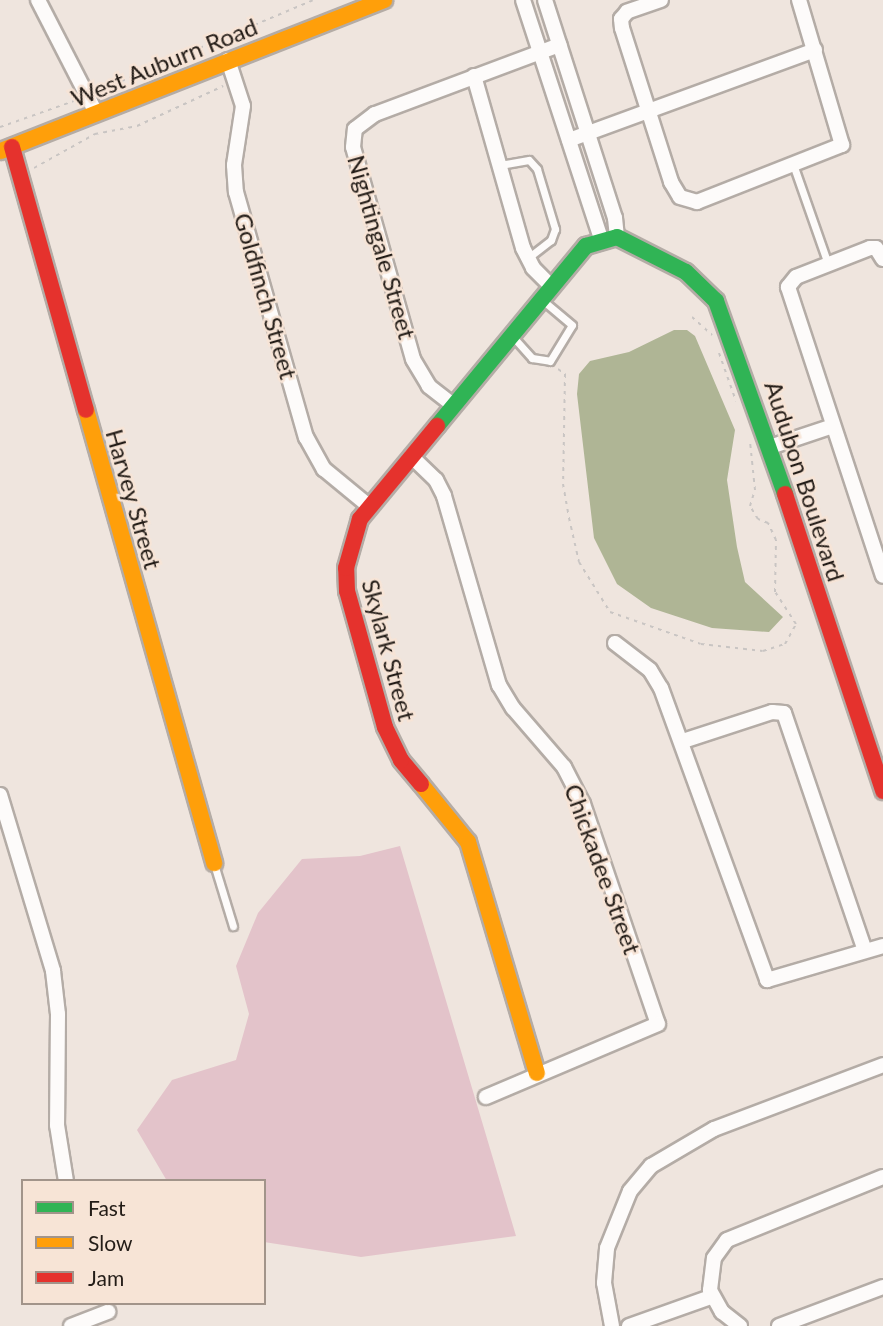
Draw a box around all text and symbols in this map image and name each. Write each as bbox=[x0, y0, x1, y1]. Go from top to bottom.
street label: West Auburn Road bbox=[66, 11, 262, 113]
street label: Nightingale Street bbox=[342, 152, 422, 342]
street label: Goldfinch Street bbox=[229, 210, 303, 382]
street label: Audubon Boulevard bbox=[759, 377, 851, 585]
street label: Harvey Street bbox=[100, 425, 168, 573]
street label: Skylark Street bbox=[356, 576, 422, 724]
street label: Chickadee Street bbox=[559, 780, 647, 958]
legend bbox=[21, 1179, 266, 1305]
text: Fast bbox=[88, 1195, 125, 1220]
text: Slow bbox=[88, 1230, 132, 1255]
text: Jam bbox=[88, 1265, 124, 1290]

